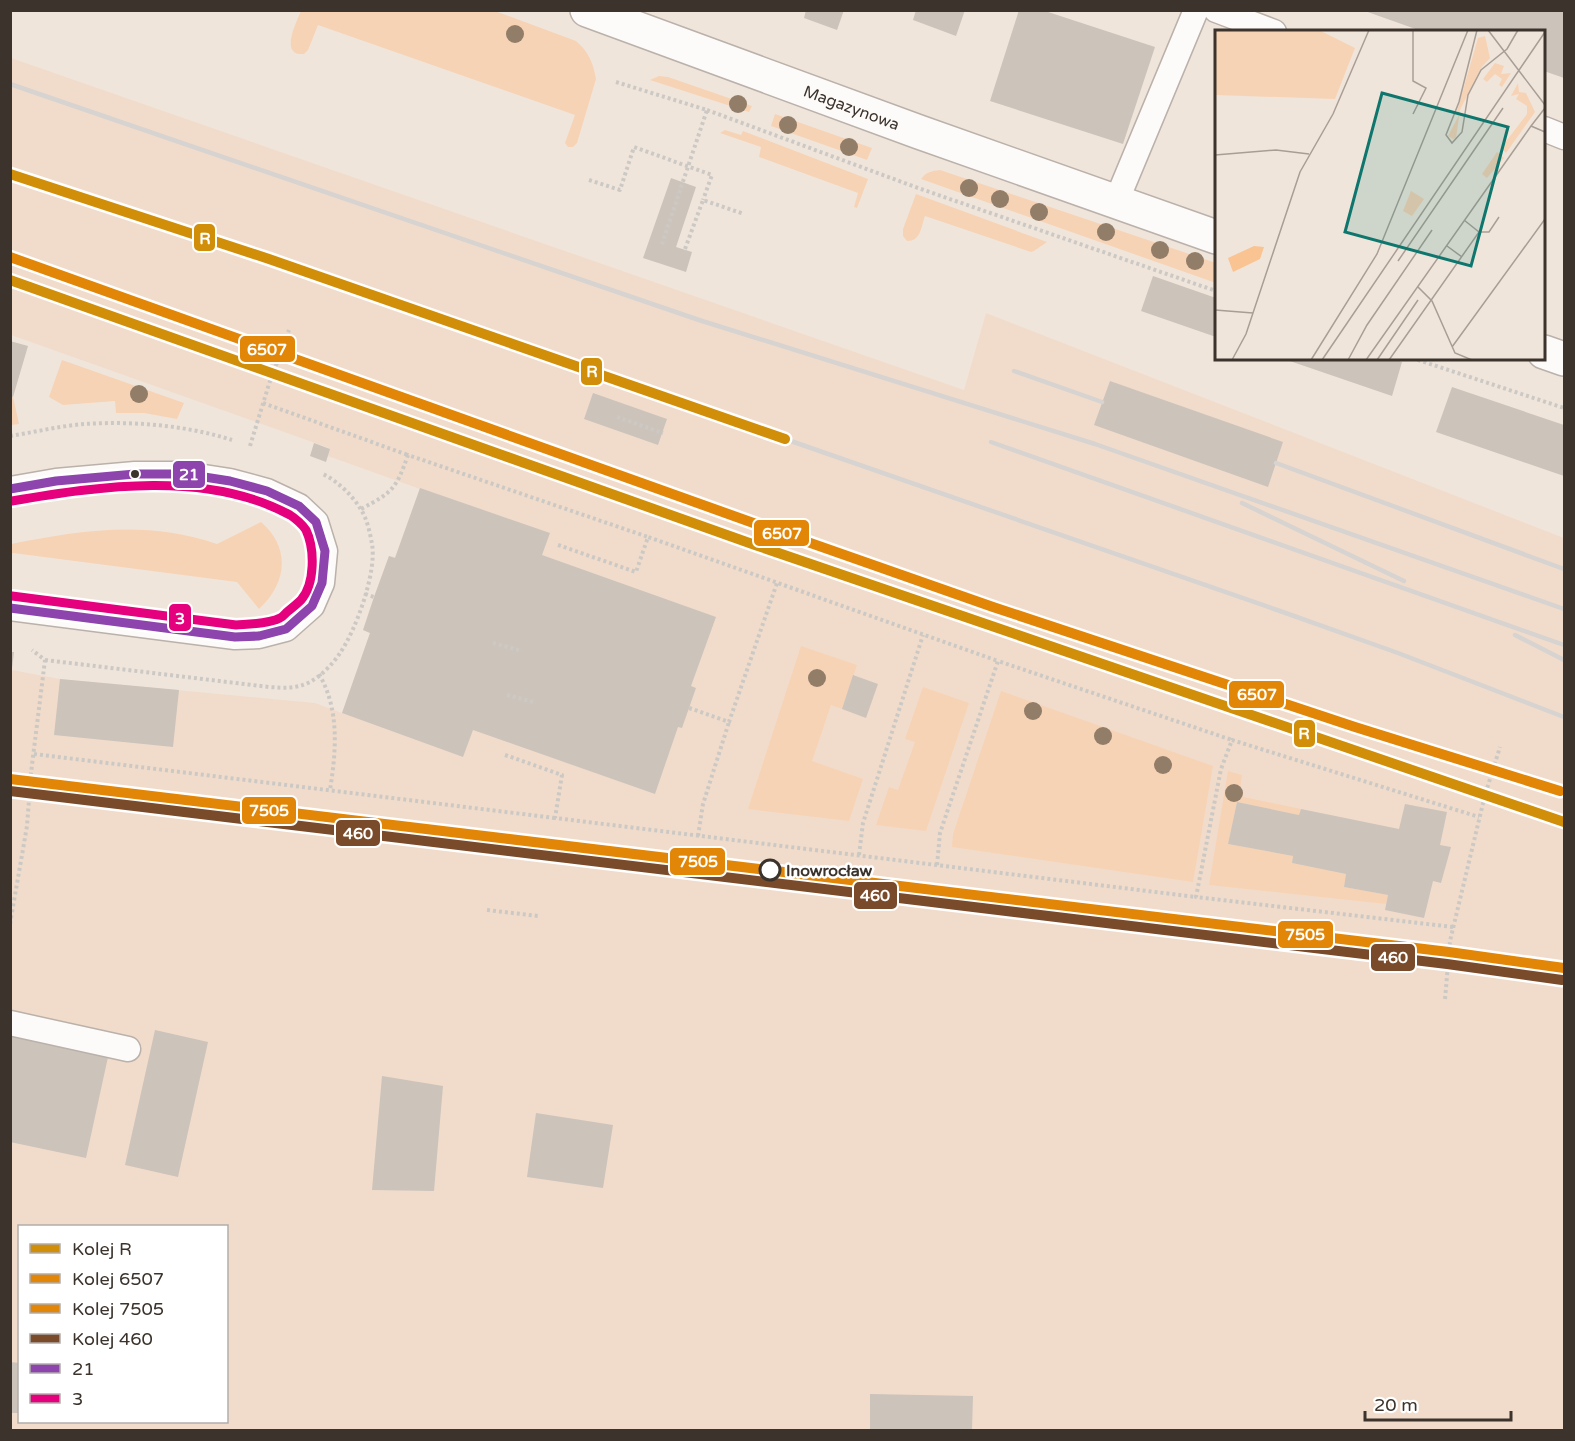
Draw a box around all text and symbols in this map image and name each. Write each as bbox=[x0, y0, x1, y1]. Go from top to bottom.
inset map bbox=[1215, 30, 1545, 360]
street label: Magazynowa bbox=[800, 81, 902, 135]
line badge: R bbox=[193, 223, 216, 252]
text: R bbox=[199, 229, 211, 249]
line badge: 6507 bbox=[239, 335, 296, 363]
text: 6507 bbox=[247, 340, 287, 360]
line badge: R bbox=[580, 357, 603, 386]
text: R bbox=[586, 362, 598, 382]
line badge: 21 bbox=[172, 460, 206, 489]
text: 21 bbox=[179, 465, 199, 485]
unlabelled marker bbox=[129, 468, 141, 480]
line badge: 6507 bbox=[753, 519, 810, 547]
text: 6507 bbox=[762, 524, 802, 544]
line badge: 3 bbox=[168, 603, 192, 632]
text: 3 bbox=[175, 609, 185, 629]
line badge: 6507 bbox=[1228, 680, 1285, 709]
text: 6507 bbox=[1237, 685, 1277, 705]
line badge: R bbox=[1293, 719, 1316, 748]
text: R bbox=[1298, 724, 1310, 744]
line badge: 7505 bbox=[241, 796, 297, 825]
text: 7505 bbox=[249, 801, 289, 821]
line badge: 460 bbox=[335, 819, 381, 847]
text: 460 bbox=[343, 824, 373, 844]
line badge: 7505 bbox=[669, 847, 726, 876]
text: 7505 bbox=[678, 852, 718, 872]
marker: Inowrocław bbox=[759, 859, 781, 881]
place label: Inowrocław bbox=[786, 861, 873, 881]
line badge: 460 bbox=[853, 881, 898, 910]
text: 460 bbox=[860, 886, 890, 906]
line badge: 7505 bbox=[1277, 920, 1334, 949]
text: 7505 bbox=[1285, 925, 1325, 945]
line badge: 460 bbox=[1370, 943, 1416, 972]
text: 460 bbox=[1378, 948, 1408, 968]
legend bbox=[18, 1225, 228, 1423]
text: Kolej R bbox=[72, 1238, 132, 1260]
text: Kolej 6507 bbox=[72, 1268, 164, 1290]
text: Kolej 7505 bbox=[72, 1298, 164, 1320]
text: Kolej 460 bbox=[72, 1328, 153, 1350]
text: 21 bbox=[72, 1358, 95, 1380]
scale bar bbox=[1365, 1384, 1510, 1422]
text: 3 bbox=[72, 1388, 83, 1410]
text: 20 m bbox=[1374, 1394, 1418, 1416]

